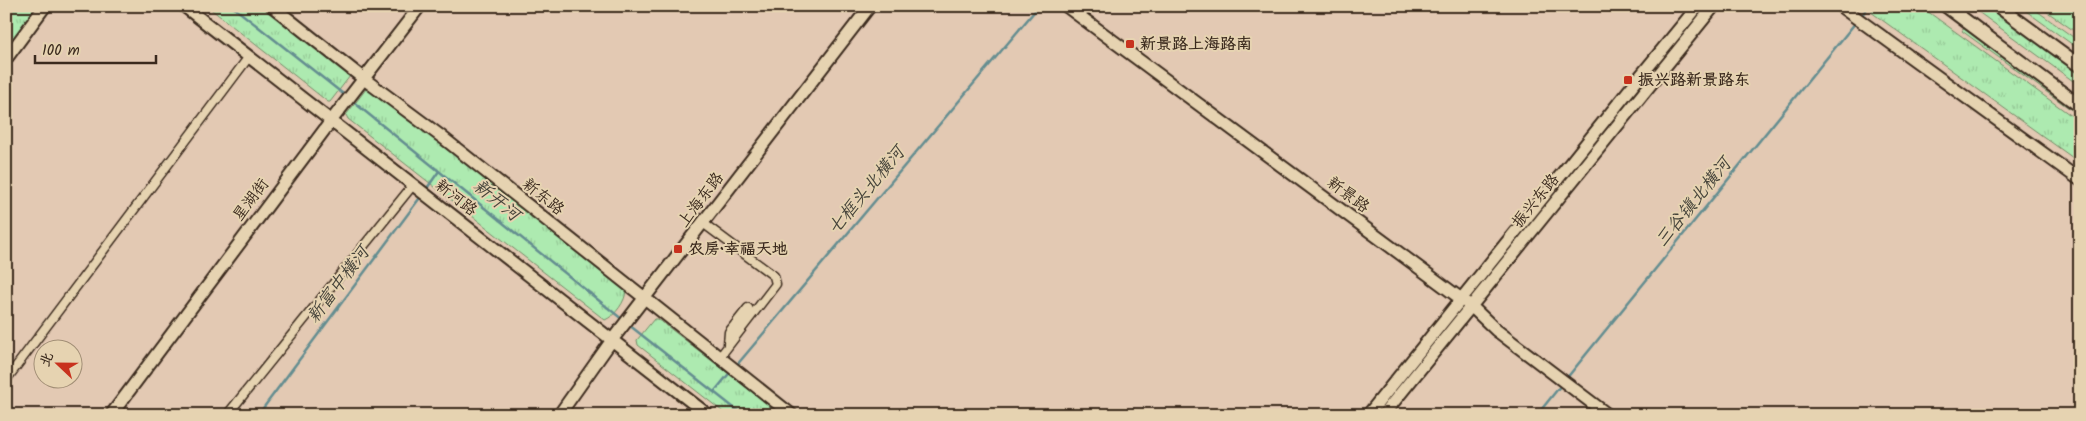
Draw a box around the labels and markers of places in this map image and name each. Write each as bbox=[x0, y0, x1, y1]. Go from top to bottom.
place label: 新景路上海路南 bbox=[1140, 32, 1252, 57]
marker: 新景路上海路南 bbox=[1124, 38, 1136, 50]
place label: 振兴路新景路东 bbox=[1638, 68, 1750, 93]
marker: 振兴路新景路东 bbox=[1622, 74, 1634, 86]
place label: 农房·幸福天地 bbox=[688, 237, 788, 262]
marker: 农房·幸福天地 bbox=[672, 243, 684, 255]

